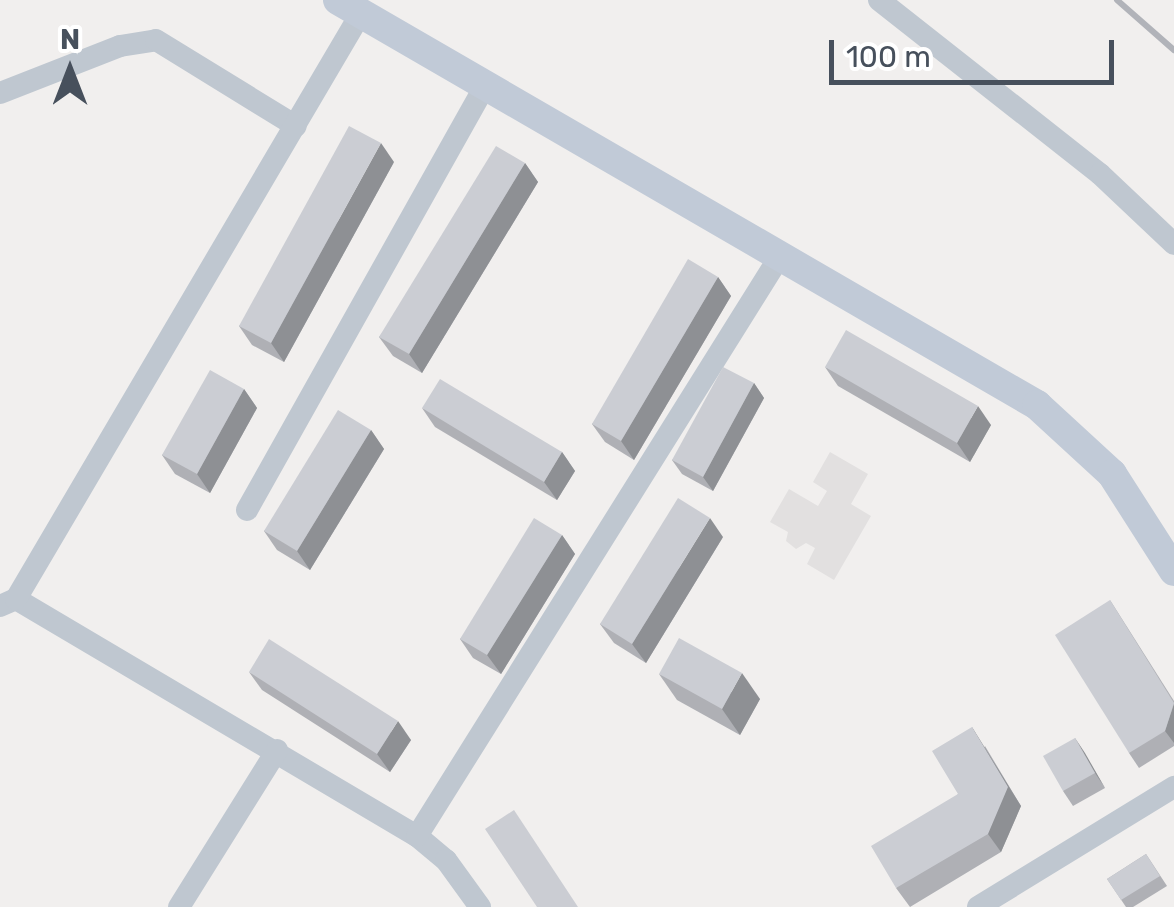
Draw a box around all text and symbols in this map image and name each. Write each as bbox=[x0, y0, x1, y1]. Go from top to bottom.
north arrow bbox=[20, 20, 120, 120]
scale bar bbox=[834, 20, 1119, 82]
text: N bbox=[60, 23, 80, 56]
text: 100 m bbox=[846, 39, 931, 75]

